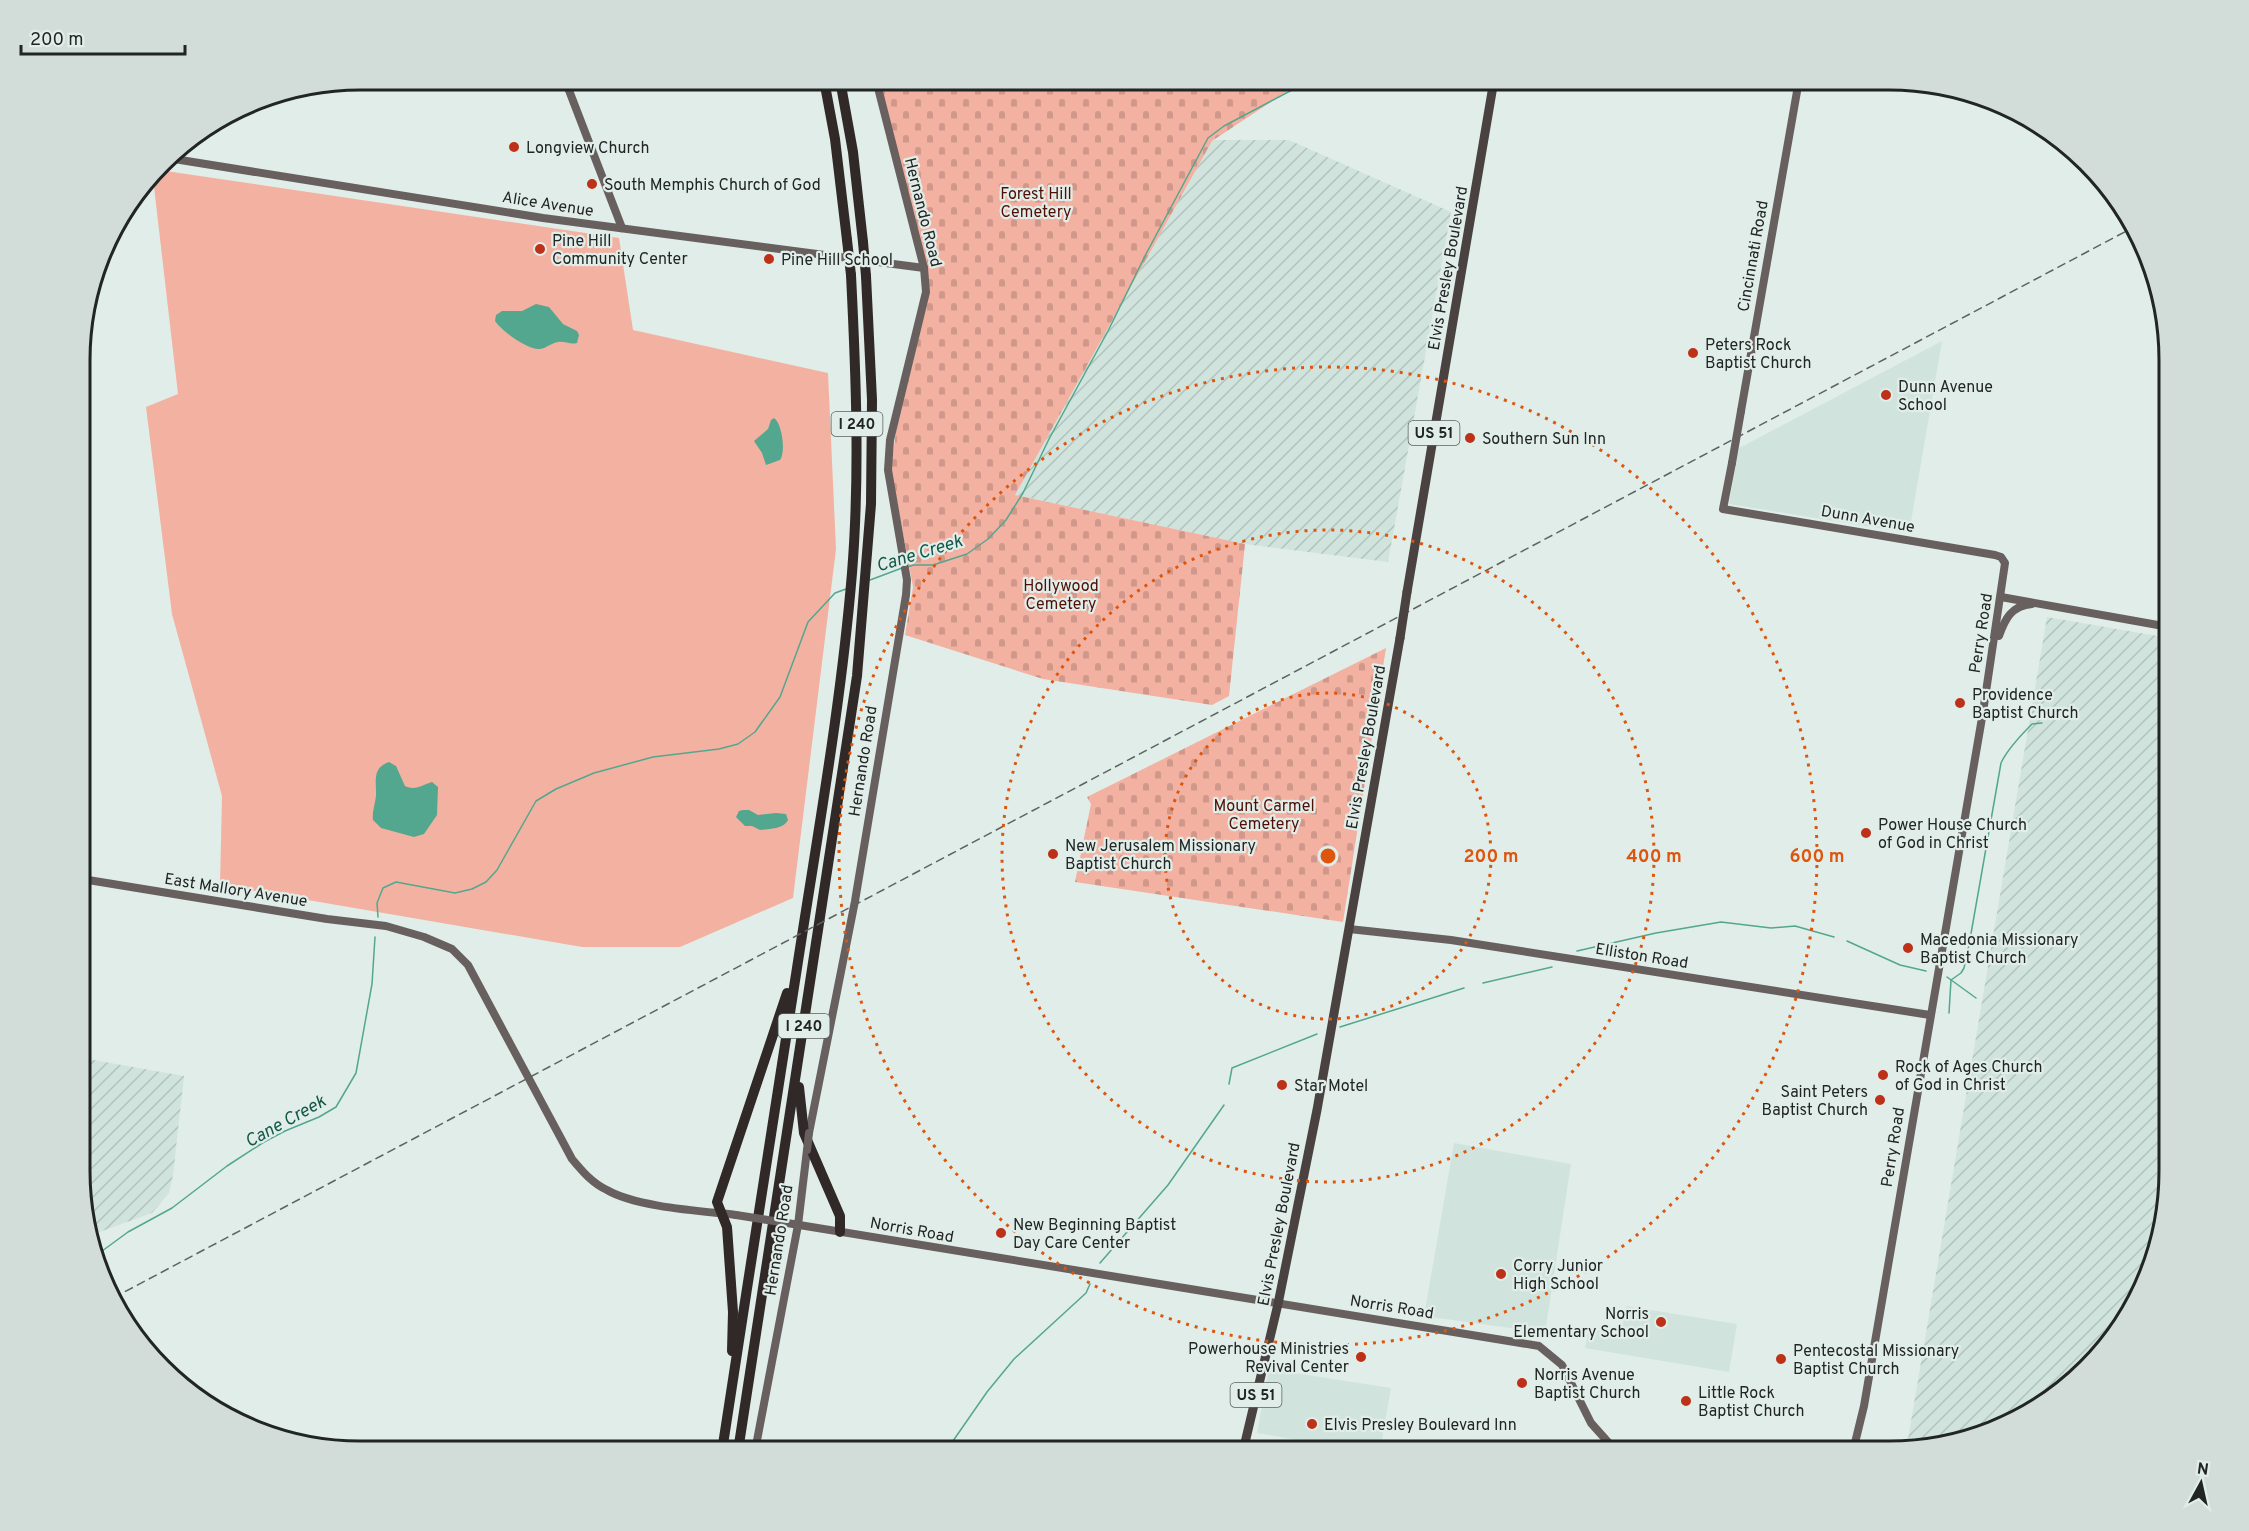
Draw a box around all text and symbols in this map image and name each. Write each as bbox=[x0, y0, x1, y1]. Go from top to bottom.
scale bar bbox=[21, 18, 184, 56]
text: 200 m bbox=[30, 29, 83, 52]
place label: Longview Church bbox=[526, 139, 649, 159]
marker: Longview Church bbox=[507, 140, 521, 154]
street label: Hernando Road bbox=[899, 156, 945, 269]
place label: South Memphis Church of God bbox=[604, 176, 821, 196]
marker: South Memphis Church of God bbox=[585, 177, 599, 191]
park label: Forest Hill Cemetery bbox=[1000, 185, 1072, 223]
street label: Elvis Presley Boulevard bbox=[1425, 185, 1473, 352]
street label: Alice Avenue bbox=[500, 188, 595, 222]
street label: Cincinnati Road bbox=[1734, 199, 1774, 314]
place label: Pine Hill Community Center bbox=[552, 232, 688, 270]
marker: Pine Hill Community Center bbox=[533, 242, 547, 256]
place label: Pine Hill School bbox=[781, 251, 893, 271]
marker: Pine Hill School bbox=[762, 252, 776, 266]
place label: Peters Rock Baptist Church bbox=[1705, 336, 1811, 374]
marker: Peters Rock Baptist Church bbox=[1686, 346, 1700, 360]
place label: Dunn Avenue School bbox=[1898, 378, 1993, 416]
marker: Dunn Avenue School bbox=[1879, 388, 1893, 402]
road number: I 240 bbox=[832, 412, 882, 436]
road number: US 51 bbox=[1408, 421, 1460, 445]
place label: Southern Sun Inn bbox=[1482, 430, 1606, 450]
marker: Southern Sun Inn bbox=[1463, 431, 1477, 445]
street label: Dunn Avenue bbox=[1819, 502, 1916, 538]
water label: Cane Creek bbox=[874, 530, 966, 578]
park label: Hollywood Cemetery bbox=[1023, 577, 1099, 615]
street label: Perry Road bbox=[1966, 592, 1998, 675]
street label: Elvis Presley Boulevard bbox=[1343, 664, 1391, 831]
place label: Providence Baptist Church bbox=[1972, 686, 2078, 724]
marker: Providence Baptist Church bbox=[1953, 696, 1967, 710]
street label: Hernando Road bbox=[845, 705, 883, 818]
park label: Mount Carmel Cemetery bbox=[1213, 797, 1315, 835]
place label: Power House Church of God in Christ bbox=[1878, 816, 2027, 854]
marker: Power House Church of God in Christ bbox=[1859, 826, 1873, 840]
place label: New Jerusalem Missionary Baptist Church bbox=[1065, 837, 1256, 875]
centre of rings bbox=[1318, 846, 1338, 866]
text: 200 m bbox=[1463, 846, 1519, 869]
text: 400 m bbox=[1626, 846, 1682, 869]
text: 600 m bbox=[1789, 846, 1845, 869]
marker: New Jerusalem Missionary Baptist Church bbox=[1046, 847, 1060, 861]
street label: East Mallory Avenue bbox=[163, 870, 309, 912]
place label: Macedonia Missionary Baptist Church bbox=[1920, 931, 2079, 969]
street label: Elliston Road bbox=[1594, 940, 1690, 974]
marker: Macedonia Missionary Baptist Church bbox=[1901, 941, 1915, 955]
road number: I 240 bbox=[778, 1014, 830, 1038]
place label: Rock of Ages Church of God in Christ bbox=[1895, 1058, 2043, 1096]
marker: Rock of Ages Church of God in Christ bbox=[1876, 1068, 1890, 1082]
place label: Star Motel bbox=[1294, 1077, 1368, 1097]
marker: Star Motel bbox=[1275, 1078, 1289, 1092]
place label: Saint Peters Baptist Church bbox=[1762, 1083, 1868, 1121]
water label: Cane Creek bbox=[241, 1090, 331, 1154]
marker: Saint Peters Baptist Church bbox=[1873, 1093, 1887, 1107]
street label: Perry Road bbox=[1878, 1106, 1910, 1189]
street label: Elvis Presley Boulevard bbox=[1254, 1141, 1306, 1308]
street label: Hernando Road bbox=[761, 1184, 799, 1297]
street label: Norris Road bbox=[868, 1214, 955, 1248]
place label: New Beginning Baptist Day Care Center bbox=[1013, 1216, 1176, 1254]
marker: New Beginning Baptist Day Care Center bbox=[994, 1226, 1008, 1240]
place label: Corry Junior High School bbox=[1513, 1257, 1603, 1295]
marker: Corry Junior High School bbox=[1494, 1267, 1508, 1281]
street label: Norris Road bbox=[1348, 1291, 1435, 1324]
place label: Norris Elementary School bbox=[1513, 1305, 1649, 1343]
marker: Norris Elementary School bbox=[1654, 1315, 1668, 1329]
place label: Powerhouse Ministries Revival Center bbox=[1188, 1340, 1349, 1378]
place label: Pentecostal Missionary Baptist Church bbox=[1793, 1342, 1959, 1380]
marker: Powerhouse Ministries Revival Center bbox=[1354, 1350, 1368, 1364]
marker: Pentecostal Missionary Baptist Church bbox=[1774, 1352, 1788, 1366]
place label: Norris Avenue Baptist Church bbox=[1534, 1366, 1640, 1404]
marker: Norris Avenue Baptist Church bbox=[1515, 1376, 1529, 1390]
road number: US 51 bbox=[1230, 1383, 1282, 1407]
place label: Little Rock Baptist Church bbox=[1698, 1384, 1804, 1422]
marker: Little Rock Baptist Church bbox=[1679, 1394, 1693, 1408]
place label: Elvis Presley Boulevard Inn bbox=[1324, 1416, 1517, 1436]
marker: Elvis Presley Boulevard Inn bbox=[1305, 1417, 1319, 1431]
north arrow bbox=[2171, 1453, 2231, 1513]
text: N bbox=[2196, 1459, 2210, 1481]

